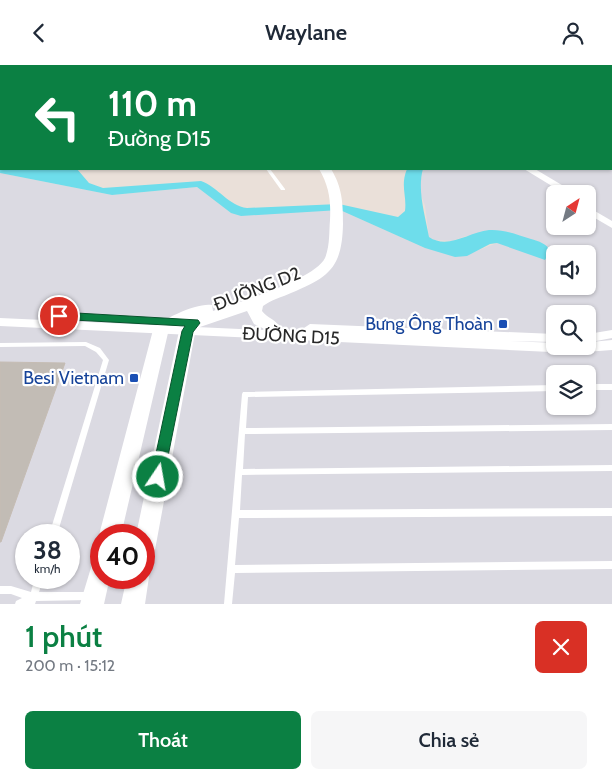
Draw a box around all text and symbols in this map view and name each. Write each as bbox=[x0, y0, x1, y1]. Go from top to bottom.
icon: back bbox=[25, 19, 53, 47]
text: Waylane bbox=[265, 19, 347, 46]
icon: person bbox=[559, 19, 587, 47]
text: 110 m bbox=[108, 82, 197, 125]
icon: left bbox=[25, 85, 90, 150]
text: Đường D15 bbox=[108, 125, 211, 152]
north arrow bbox=[546, 185, 596, 235]
map controls bbox=[546, 185, 596, 415]
button: sound bbox=[546, 245, 596, 295]
street label: ĐƯỜNG D2 bbox=[210, 262, 304, 316]
pin bbox=[38, 295, 80, 337]
icon: arrive bbox=[45, 302, 73, 330]
button: search bbox=[546, 305, 596, 355]
place label: Bưng Ông Thoàn bbox=[365, 313, 493, 335]
marker: Bưng Ông Thoàn bbox=[497, 318, 509, 330]
street label: ĐƯỜNG D15 bbox=[242, 322, 340, 350]
button: layers bbox=[546, 365, 596, 415]
place label: Besi Vietnam bbox=[23, 367, 124, 389]
marker: Besi Vietnam bbox=[128, 372, 140, 384]
position arrow bbox=[131, 450, 183, 502]
speed limit sign: 40 bbox=[90, 524, 155, 589]
text: 38 bbox=[33, 535, 62, 565]
text: km/h bbox=[34, 561, 61, 576]
text: 1 phút bbox=[25, 618, 102, 655]
button: close bbox=[535, 621, 587, 673]
text: 200 m · 15:12 bbox=[25, 656, 115, 675]
button: Thoát bbox=[25, 711, 301, 769]
button: Chia sẻ bbox=[311, 711, 587, 769]

